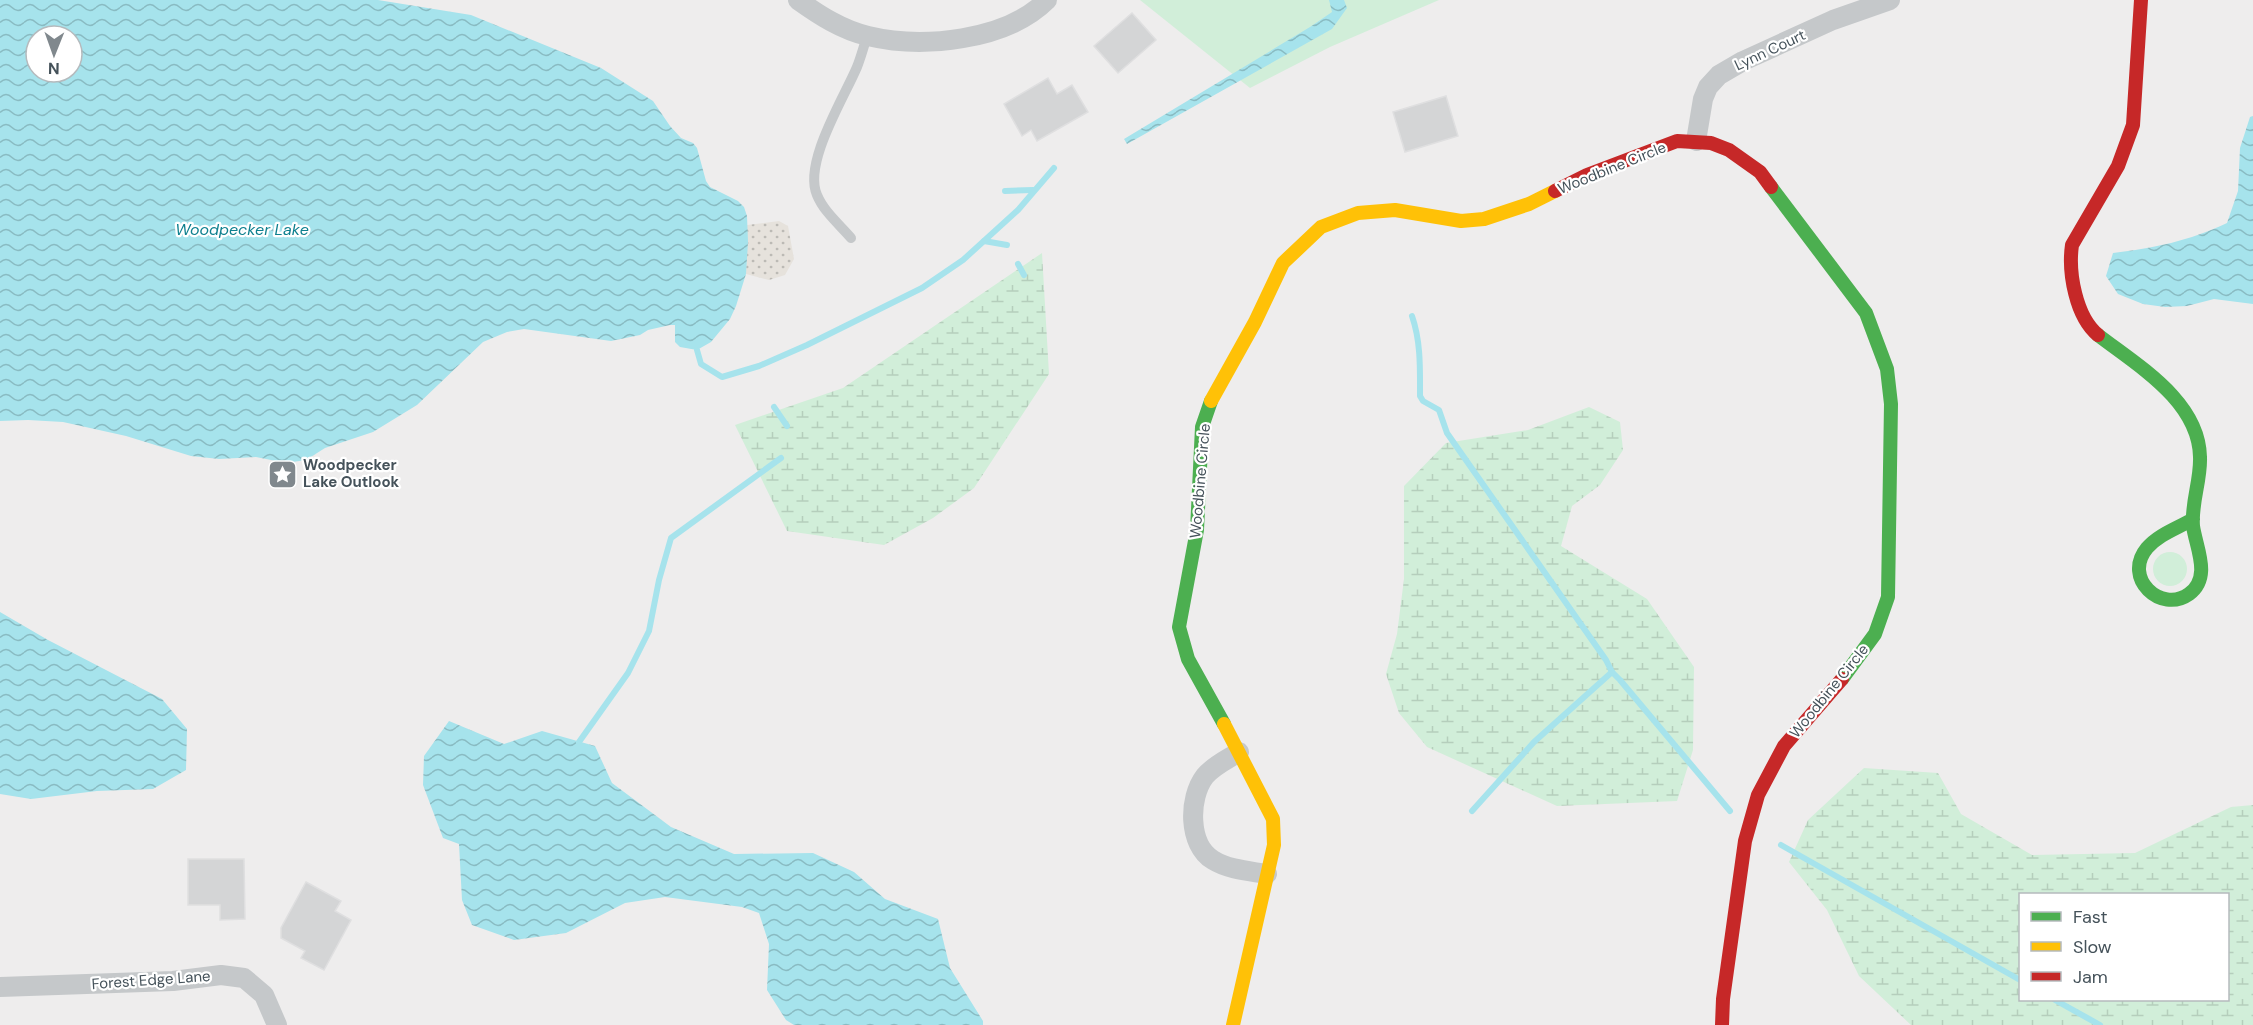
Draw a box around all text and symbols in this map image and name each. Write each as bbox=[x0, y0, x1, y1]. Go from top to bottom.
north arrow bbox=[24, 24, 84, 84]
street label: Lynn Court bbox=[1731, 25, 1809, 75]
text: N bbox=[48, 58, 60, 79]
street label: Woodbine Circle bbox=[1555, 137, 1669, 199]
water label: Woodpecker Lake bbox=[175, 219, 309, 240]
street label: Woodbine Circle bbox=[1185, 423, 1215, 539]
place label: Woodpecker Lake Outlook bbox=[303, 455, 400, 492]
place icon: Woodpecker Lake Outlook bbox=[266, 458, 298, 490]
street label: Woodbine Circle bbox=[1785, 640, 1873, 742]
legend bbox=[2019, 893, 2229, 1001]
text: Fast bbox=[2073, 905, 2108, 929]
text: Slow bbox=[2073, 935, 2112, 959]
text: Jam bbox=[2073, 965, 2108, 989]
street label: Forest Edge Lane bbox=[91, 966, 211, 994]

